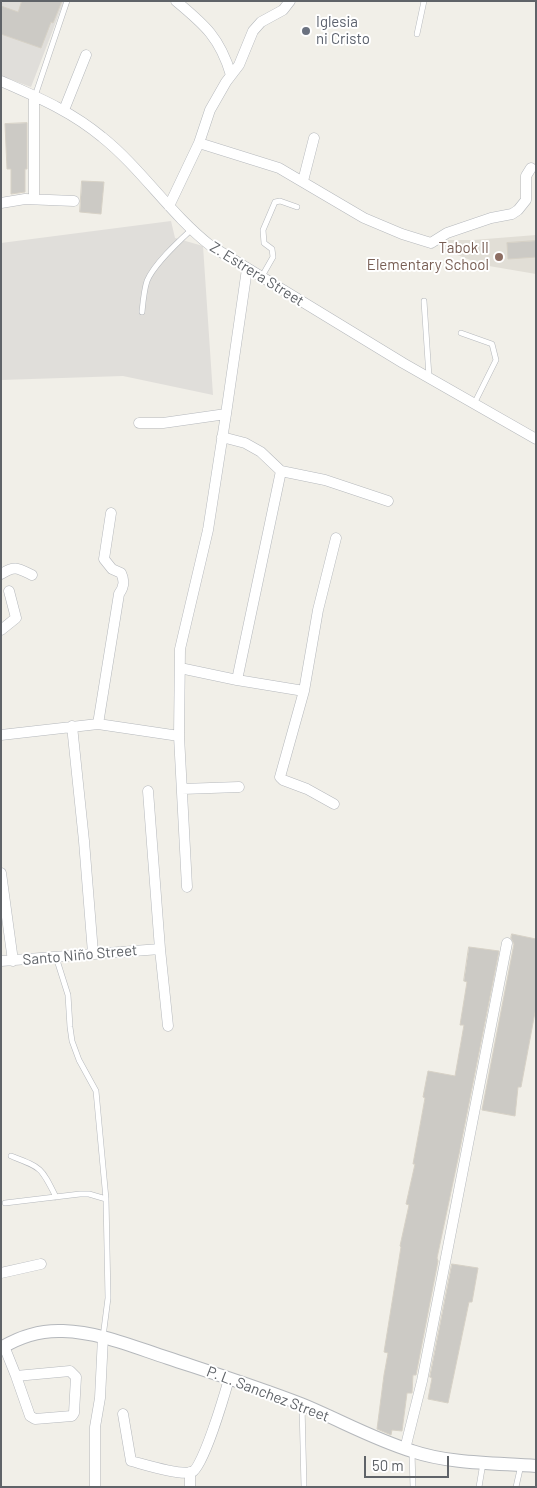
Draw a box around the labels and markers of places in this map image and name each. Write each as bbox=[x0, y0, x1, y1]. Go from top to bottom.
place label: Iglesia ni Cristo bbox=[316, 13, 370, 48]
marker: Iglesia ni Cristo bbox=[300, 25, 312, 37]
place label: Tabok II Elementary School bbox=[367, 239, 489, 274]
marker: Tabok II Elementary School bbox=[493, 251, 505, 263]

